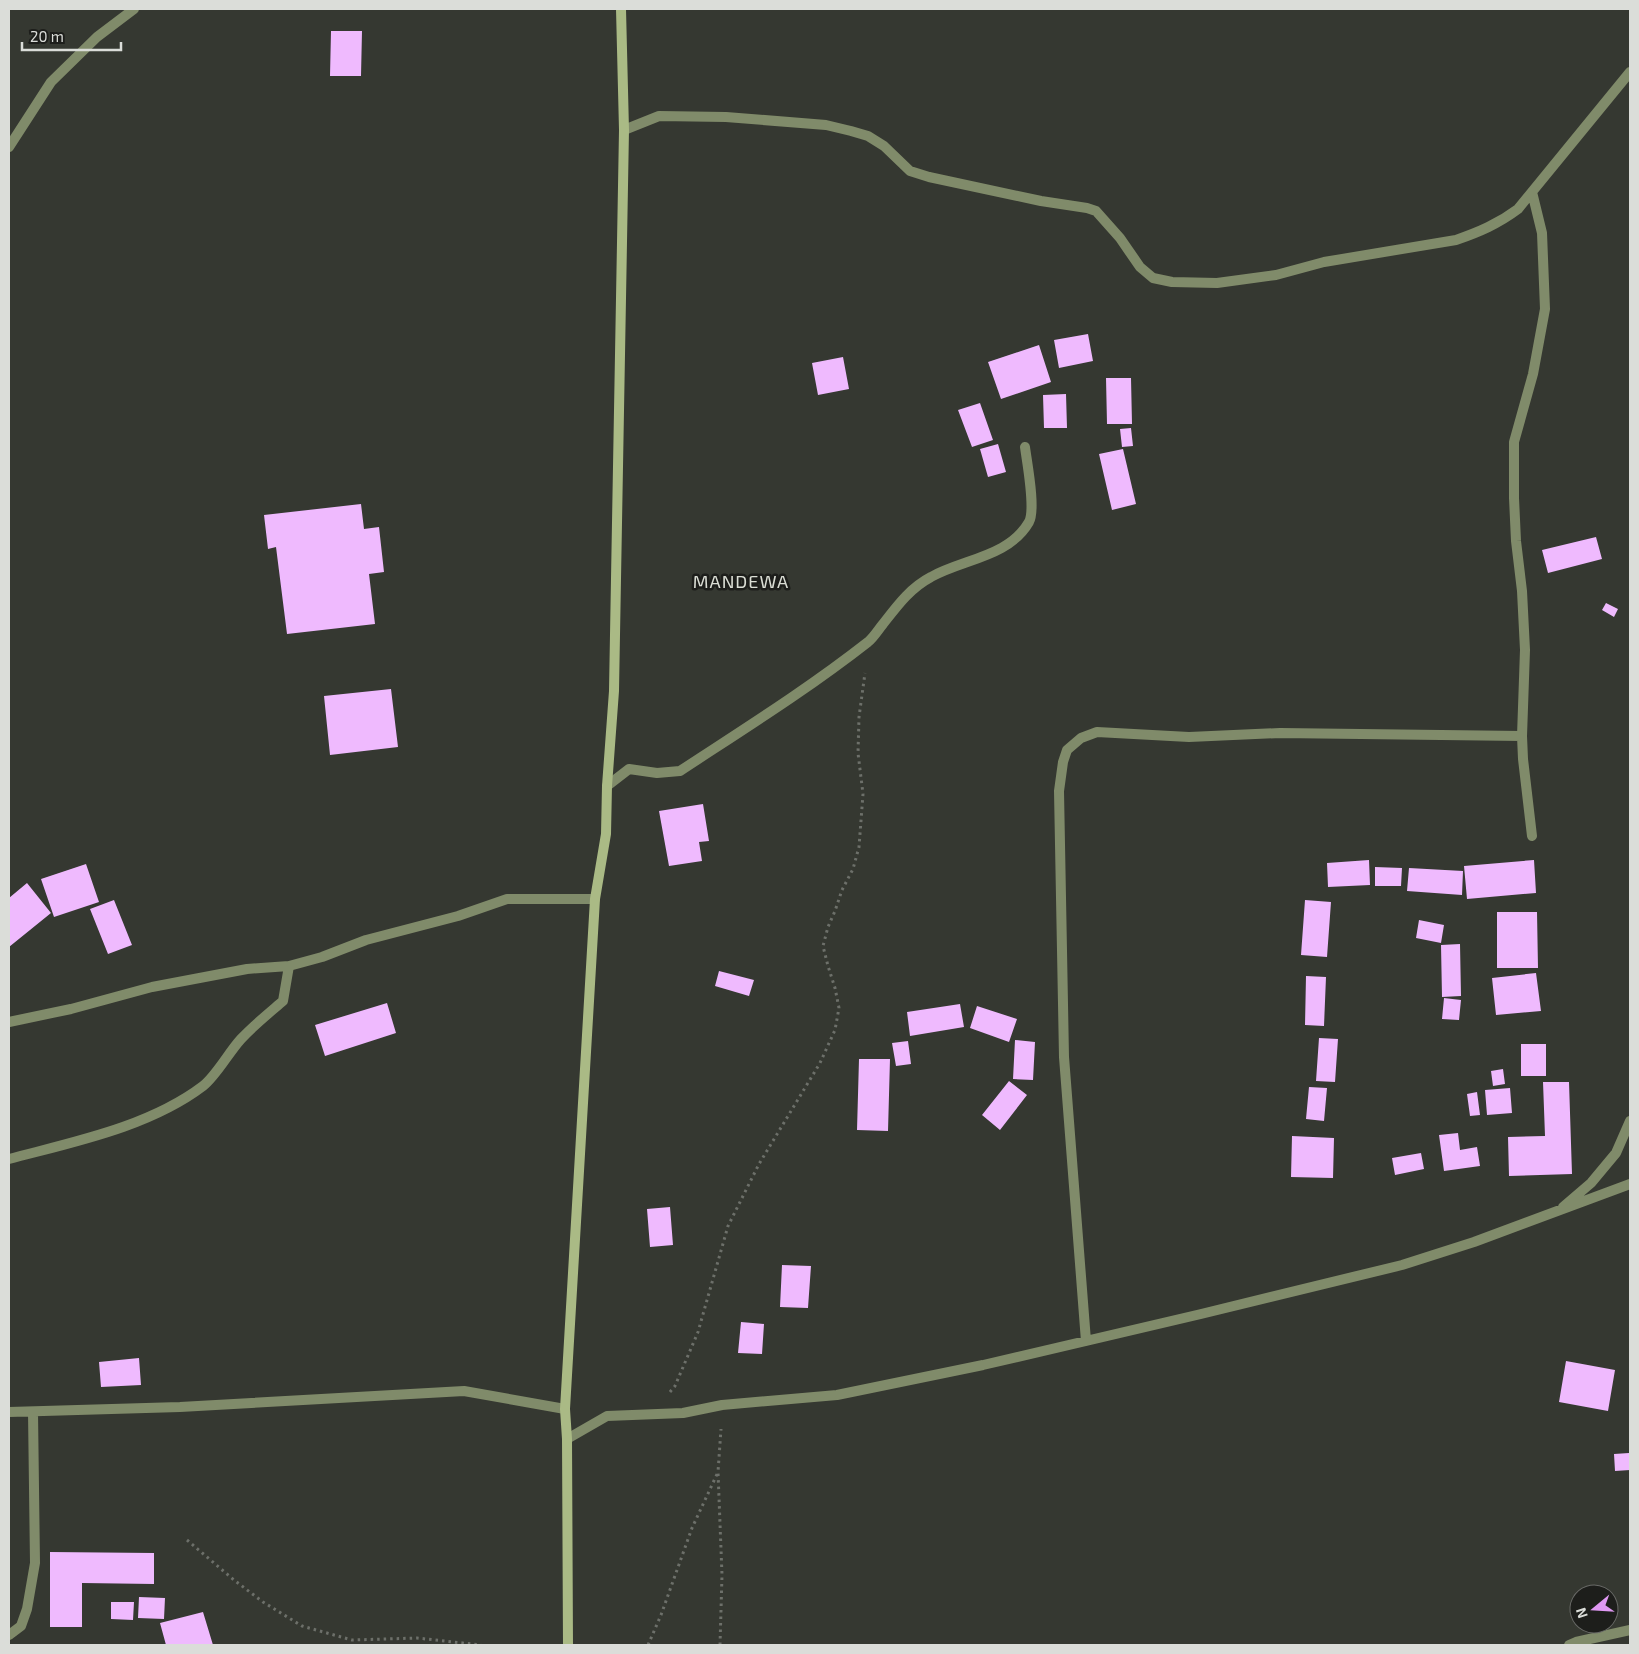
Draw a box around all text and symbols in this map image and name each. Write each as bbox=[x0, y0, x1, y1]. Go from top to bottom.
scale bar bbox=[22, 20, 121, 52]
text: 20 m bbox=[30, 27, 64, 45]
district label: MANDEWA bbox=[693, 570, 789, 592]
north arrow bbox=[1569, 1584, 1619, 1634]
text: N bbox=[1572, 1606, 1591, 1621]

